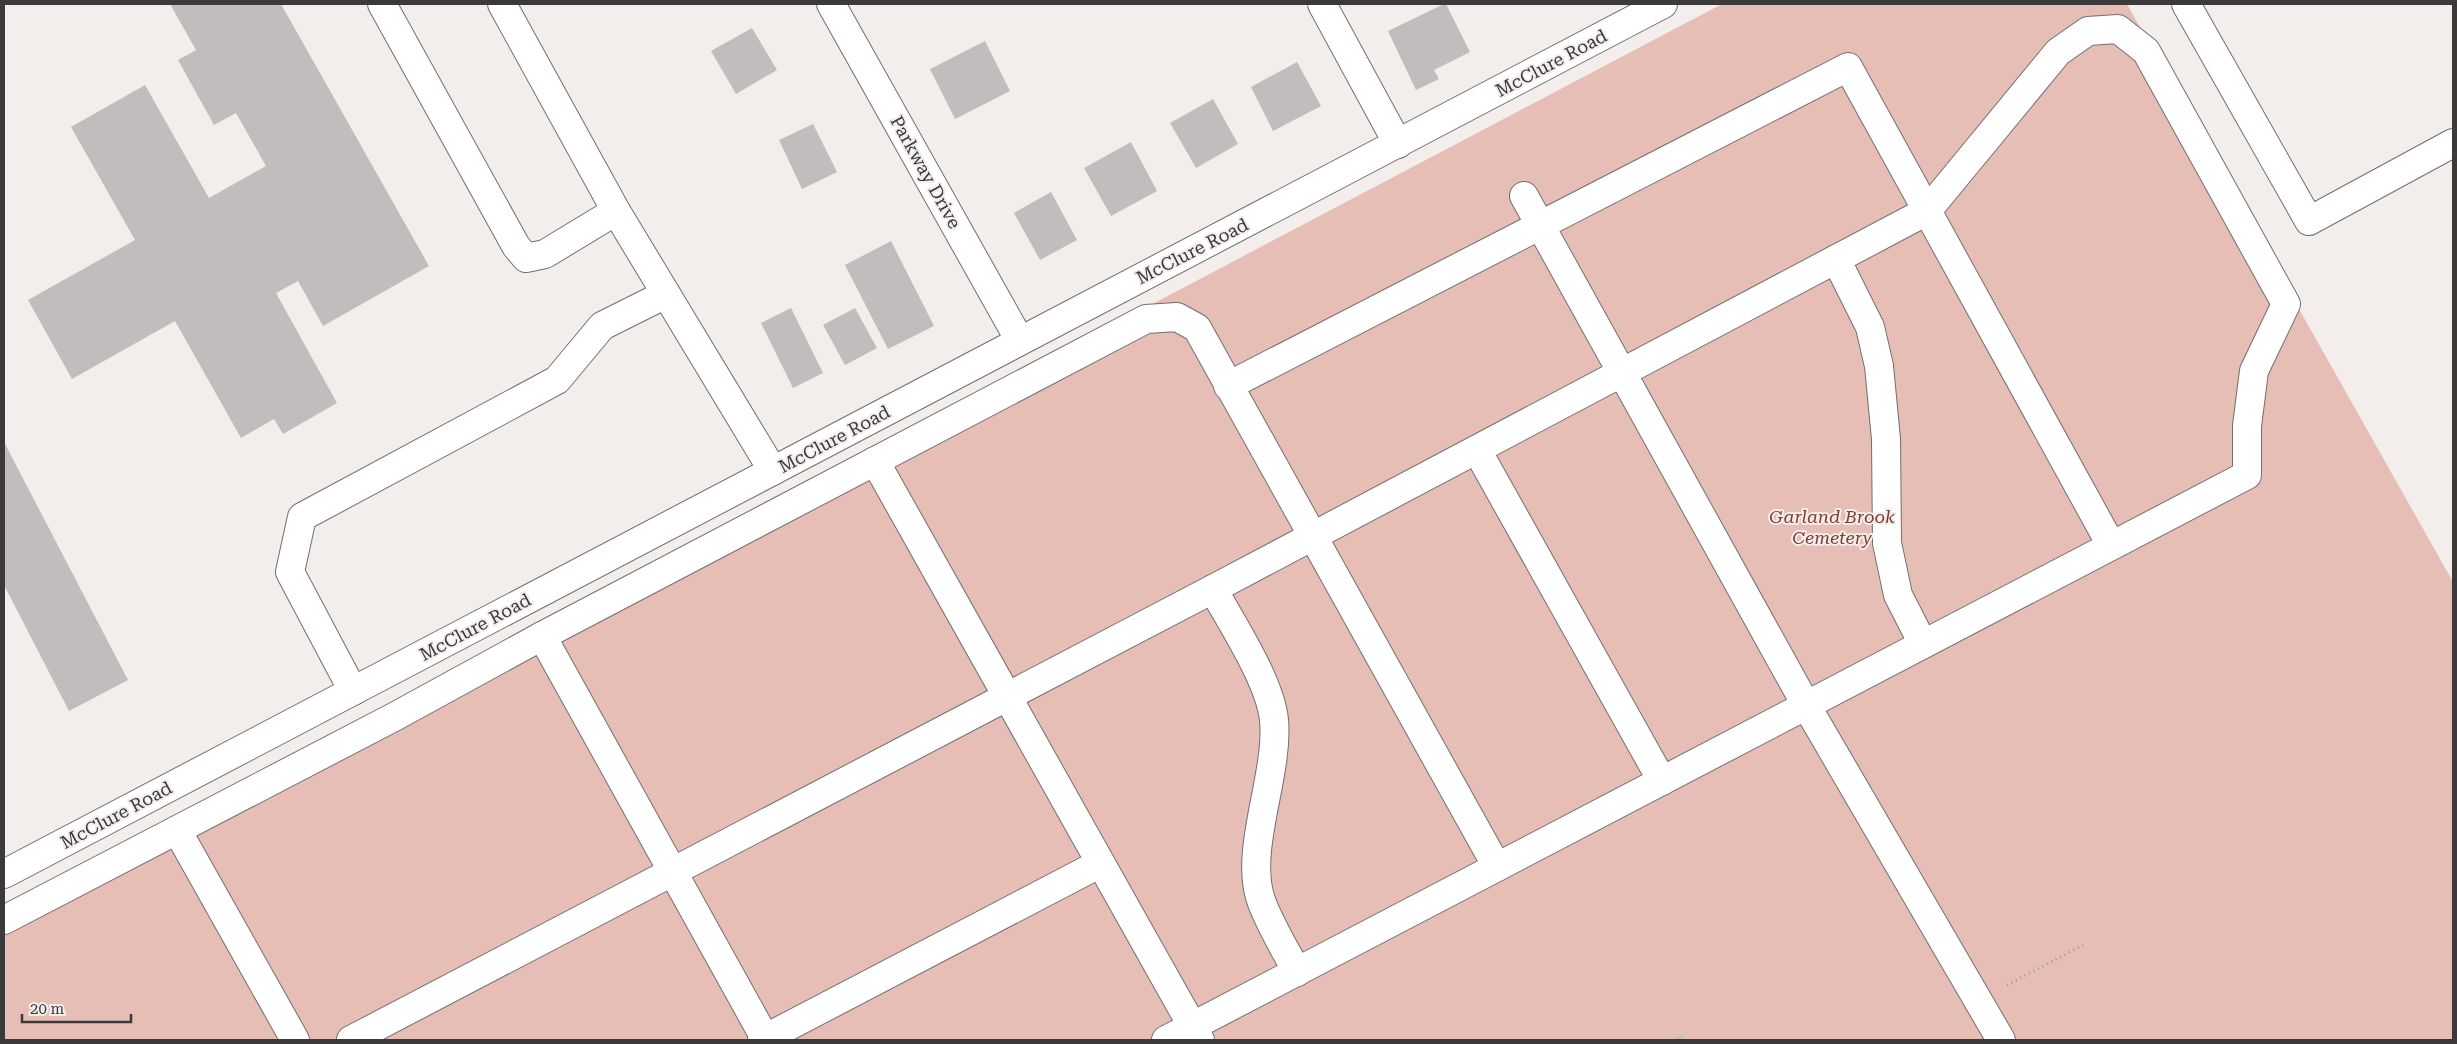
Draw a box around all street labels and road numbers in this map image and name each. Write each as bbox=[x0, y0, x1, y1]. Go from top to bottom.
street label: McClure Road bbox=[1492, 25, 1611, 101]
street label: Parkway Drive bbox=[886, 112, 966, 232]
street label: McClure Road bbox=[1132, 214, 1252, 288]
street label: McClure Road bbox=[775, 401, 894, 477]
street label: McClure Road bbox=[416, 589, 535, 665]
street label: McClure Road bbox=[57, 777, 176, 853]

